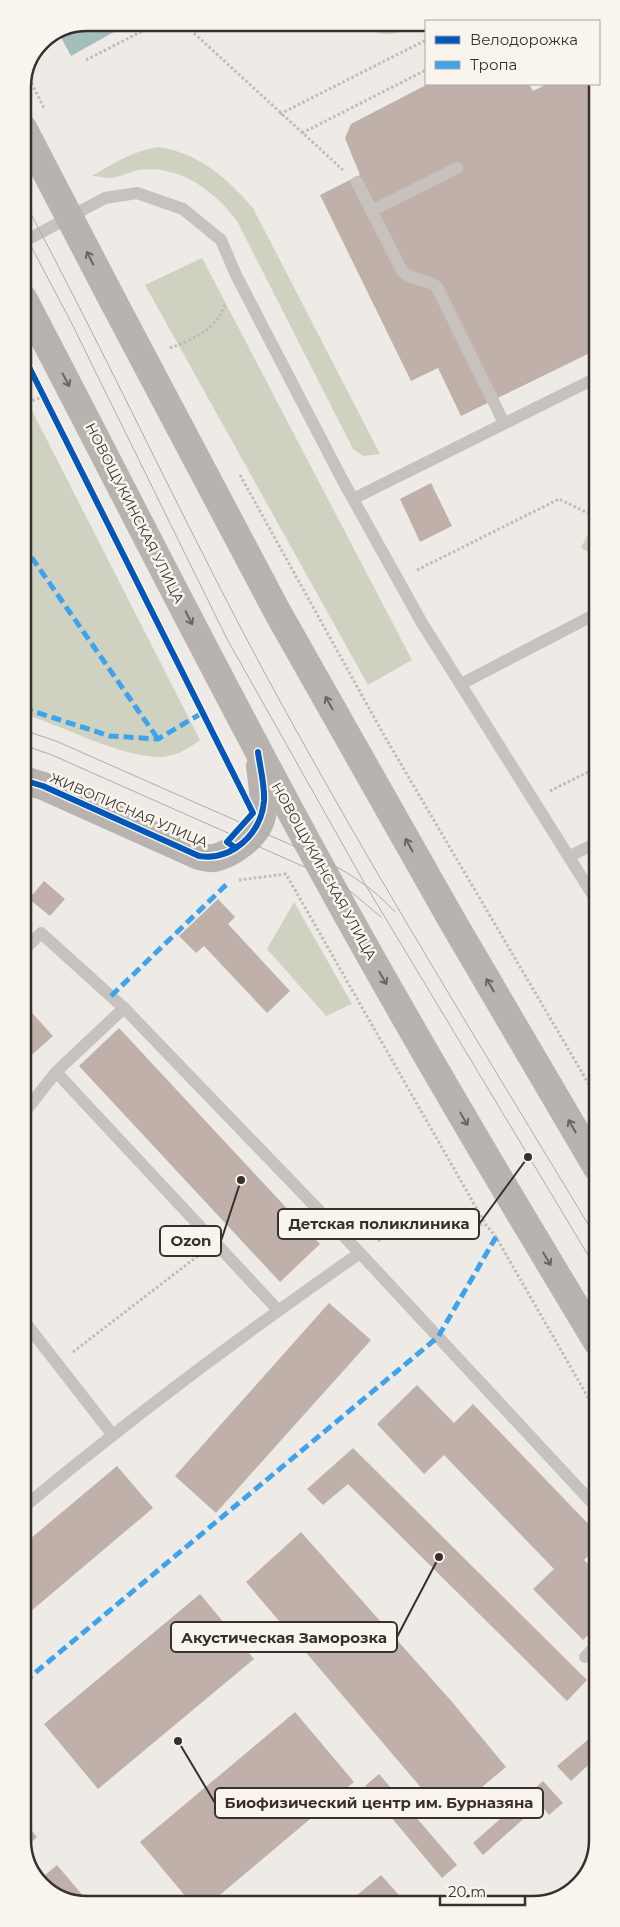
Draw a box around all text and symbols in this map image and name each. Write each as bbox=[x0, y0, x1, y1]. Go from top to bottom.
legend bbox=[425, 20, 600, 85]
text: Велодорожка bbox=[470, 30, 578, 49]
text: Тропа bbox=[470, 55, 517, 74]
one-way arrow bbox=[85, 251, 94, 266]
one-way arrow bbox=[61, 372, 71, 386]
street label: НОВОЩУКИНСКАЯ УЛИЦА bbox=[82, 420, 189, 607]
one-way arrow bbox=[185, 610, 194, 625]
one-way arrow bbox=[324, 696, 333, 711]
street label: ЖИВОПИСНАЯ УЛИЦА bbox=[47, 768, 211, 852]
street label: НОВОЩУКИНСКАЯ УЛИЦА bbox=[268, 779, 381, 963]
one-way arrow bbox=[403, 838, 413, 852]
one-way arrow bbox=[379, 970, 389, 985]
one-way arrow bbox=[484, 979, 494, 993]
one-way arrow bbox=[460, 1111, 470, 1126]
one-way arrow bbox=[567, 1118, 577, 1133]
callout: Детская поликлиника bbox=[278, 1209, 479, 1239]
text: Детская поликлиника bbox=[289, 1214, 470, 1233]
callout: Ozon bbox=[160, 1226, 221, 1256]
text: Ozon bbox=[171, 1231, 211, 1250]
one-way arrow bbox=[542, 1251, 552, 1265]
callout: Акустическая Заморозка bbox=[171, 1622, 397, 1652]
text: Акустическая Заморозка bbox=[181, 1628, 387, 1647]
callout: Биофизический центр им. Бурназяна bbox=[215, 1788, 543, 1818]
text: Биофизический центр им. Бурназяна bbox=[225, 1793, 533, 1812]
scale bar bbox=[440, 1874, 525, 1906]
text: 20 m bbox=[448, 1882, 486, 1901]

